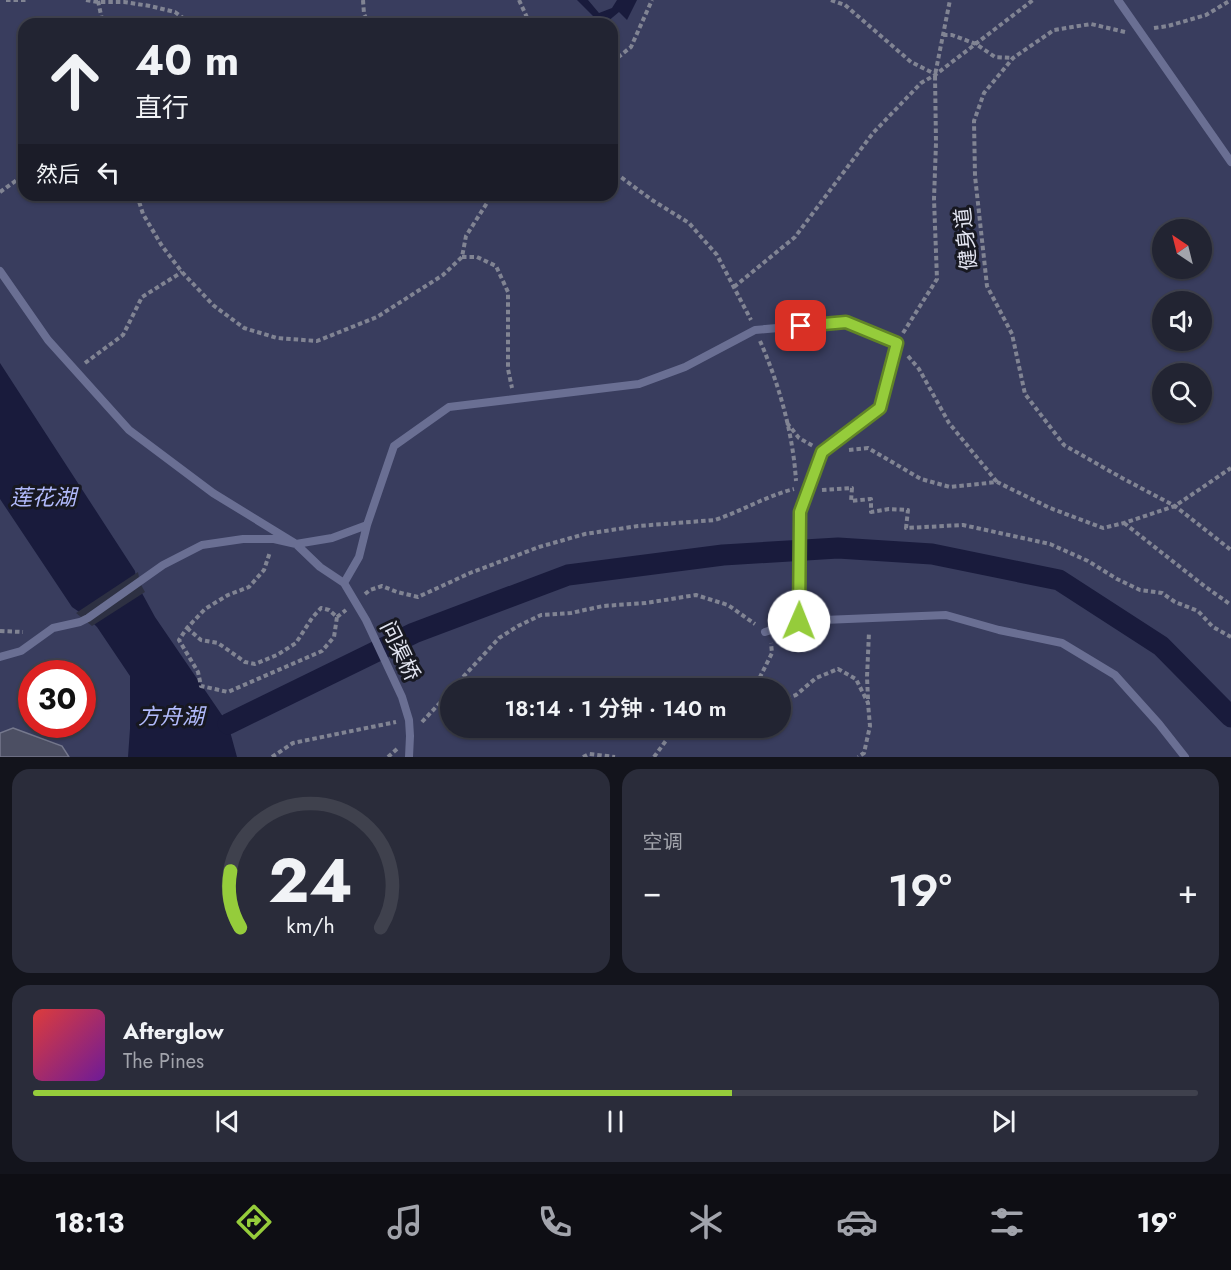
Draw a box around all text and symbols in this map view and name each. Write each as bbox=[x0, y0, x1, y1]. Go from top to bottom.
text: 40 m bbox=[135, 30, 239, 91]
icon: ahead bbox=[36, 42, 114, 120]
text: 直行 bbox=[135, 88, 189, 127]
icon: left bbox=[92, 156, 125, 189]
text: 然后 bbox=[36, 158, 80, 190]
street label: 健身道 bbox=[948, 206, 984, 272]
north arrow bbox=[1152, 219, 1212, 279]
map controls bbox=[1152, 219, 1212, 423]
button: sound bbox=[1152, 291, 1212, 351]
pin bbox=[775, 300, 826, 351]
icon: arrive bbox=[784, 309, 817, 342]
button: search bbox=[1152, 363, 1212, 423]
water label: 莲花湖 bbox=[10, 481, 79, 513]
position arrow bbox=[767, 589, 831, 653]
street label: 问渠桥 bbox=[373, 616, 427, 686]
speed limit sign: 30 bbox=[18, 660, 96, 738]
text: 18:14 · 1 分钟 · 140 m bbox=[505, 692, 726, 724]
water label: 方舟湖 bbox=[138, 700, 207, 732]
text: 空调 bbox=[643, 828, 683, 857]
text: 24 bbox=[269, 835, 353, 925]
text: 19° bbox=[888, 858, 952, 923]
text: − bbox=[643, 868, 662, 915]
text: + bbox=[1178, 868, 1198, 915]
text: km/h bbox=[287, 910, 335, 941]
text: Afterglow bbox=[123, 1015, 224, 1047]
text: The Pines bbox=[123, 1047, 204, 1076]
icon: previous bbox=[211, 1105, 244, 1138]
icon: pause bbox=[599, 1105, 632, 1138]
icon: next bbox=[987, 1105, 1020, 1138]
icon: directions bbox=[233, 1201, 275, 1243]
icon: music bbox=[384, 1201, 426, 1243]
icon: phone bbox=[534, 1201, 576, 1243]
icon: climate bbox=[685, 1201, 727, 1243]
icon: car bbox=[836, 1201, 878, 1243]
icon: filters bbox=[986, 1201, 1028, 1243]
text: 18:13 bbox=[54, 1203, 124, 1242]
text: 19° bbox=[1137, 1203, 1177, 1242]

